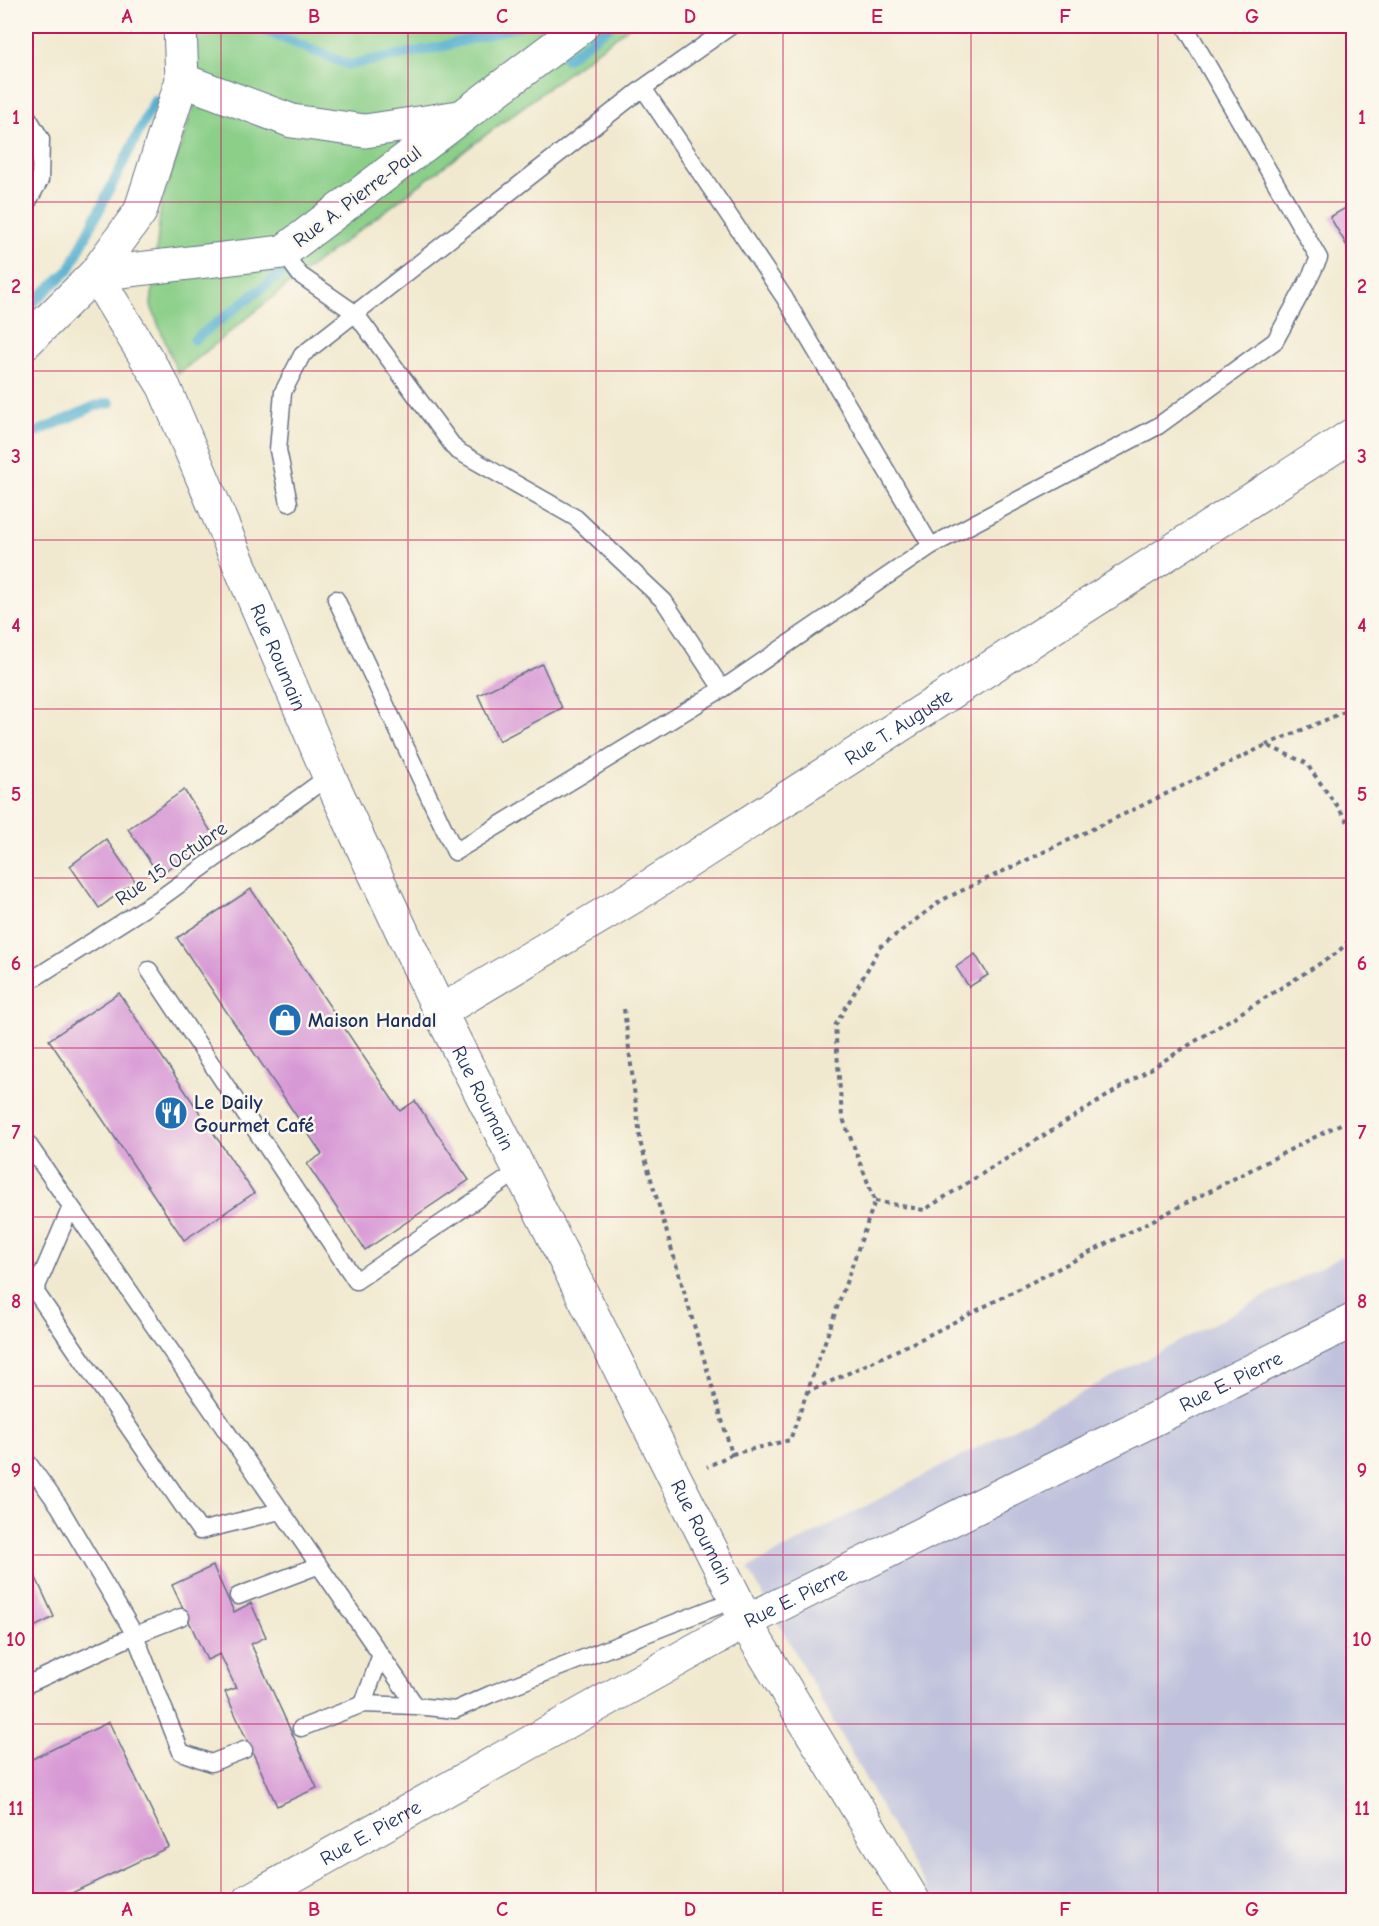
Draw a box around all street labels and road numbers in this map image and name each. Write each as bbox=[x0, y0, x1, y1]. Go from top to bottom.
street label: Rue A. Pierre-Paul bbox=[289, 141, 426, 252]
street label: Rue Roumain bbox=[245, 600, 311, 714]
street label: Rue T. Auguste bbox=[840, 684, 957, 770]
street label: Rue 15 Octubre bbox=[111, 816, 232, 910]
street label: Rue Roumain bbox=[447, 1042, 519, 1154]
street label: Rue E. Pierre bbox=[1176, 1346, 1286, 1417]
street label: Rue Roumain bbox=[666, 1476, 738, 1588]
street label: Rue E. Pierre bbox=[740, 1562, 851, 1633]
street label: Rue E. Pierre bbox=[316, 1795, 425, 1870]

